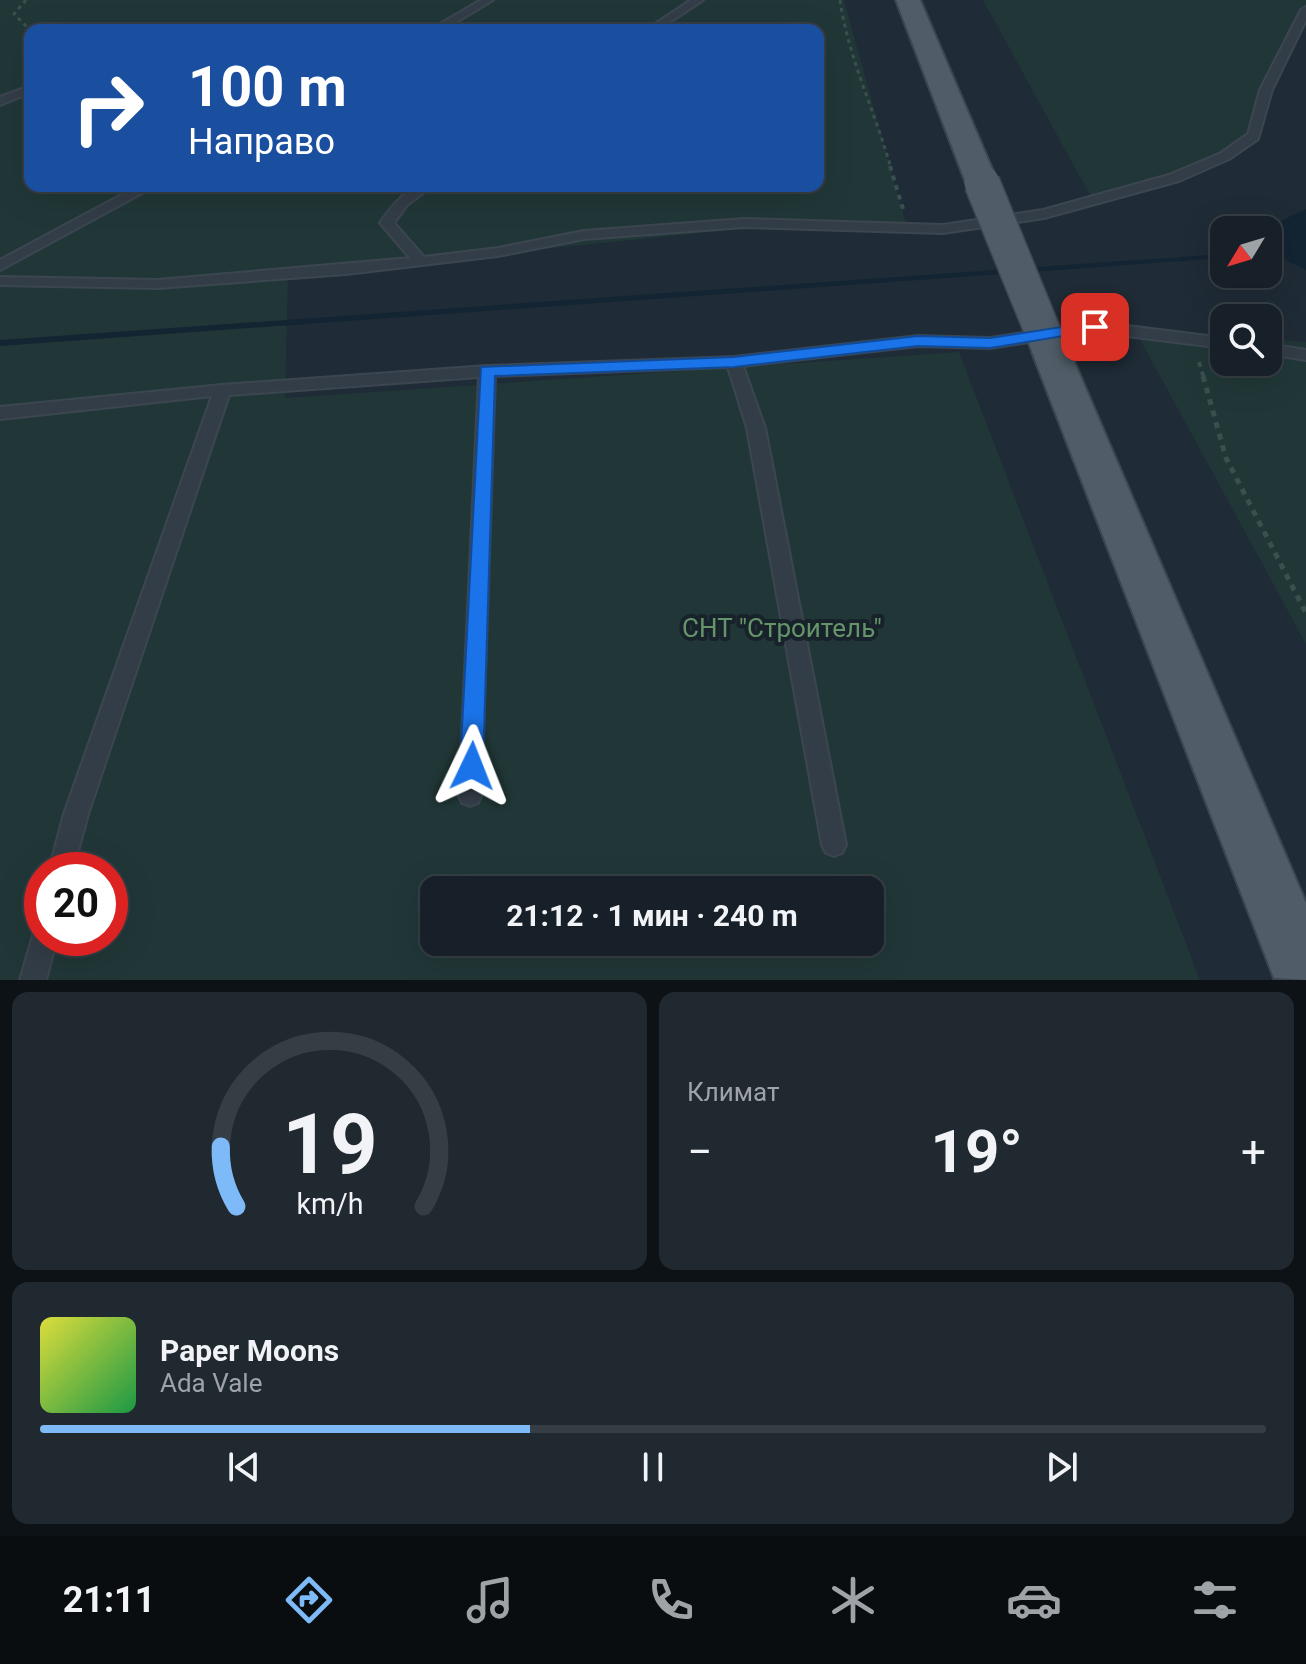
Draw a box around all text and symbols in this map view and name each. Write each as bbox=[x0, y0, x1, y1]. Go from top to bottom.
text: 100 m bbox=[188, 54, 347, 120]
icon: right bbox=[56, 56, 160, 160]
text: Направо bbox=[188, 121, 335, 163]
north arrow bbox=[1210, 216, 1282, 288]
map controls bbox=[1210, 216, 1282, 376]
pin bbox=[1061, 293, 1129, 361]
button: search bbox=[1210, 304, 1282, 376]
icon: arrive bbox=[1073, 305, 1117, 349]
park label: СНТ "Строитель" bbox=[682, 613, 882, 643]
position arrow bbox=[430, 724, 514, 808]
speed limit sign: 20 bbox=[24, 852, 128, 956]
text: 21:12 · 1 мин · 240 m bbox=[506, 898, 798, 933]
text: Климат bbox=[687, 1077, 779, 1107]
text: 19 bbox=[282, 1096, 377, 1193]
text: 19° bbox=[930, 1116, 1023, 1187]
text: − bbox=[687, 1126, 712, 1178]
text: + bbox=[1241, 1126, 1266, 1178]
text: km/h bbox=[296, 1187, 363, 1221]
text: Paper Moons bbox=[160, 1333, 339, 1368]
text: Ada Vale bbox=[160, 1368, 262, 1398]
icon: previous bbox=[222, 1445, 266, 1489]
icon: pause bbox=[631, 1445, 675, 1489]
icon: next bbox=[1040, 1445, 1084, 1489]
icon: directions bbox=[281, 1572, 337, 1628]
icon: music bbox=[462, 1572, 518, 1628]
icon: phone bbox=[643, 1572, 699, 1628]
icon: climate bbox=[825, 1572, 881, 1628]
icon: car bbox=[1006, 1572, 1062, 1628]
icon: filters bbox=[1187, 1572, 1243, 1628]
text: 21:11 bbox=[63, 1579, 155, 1621]

